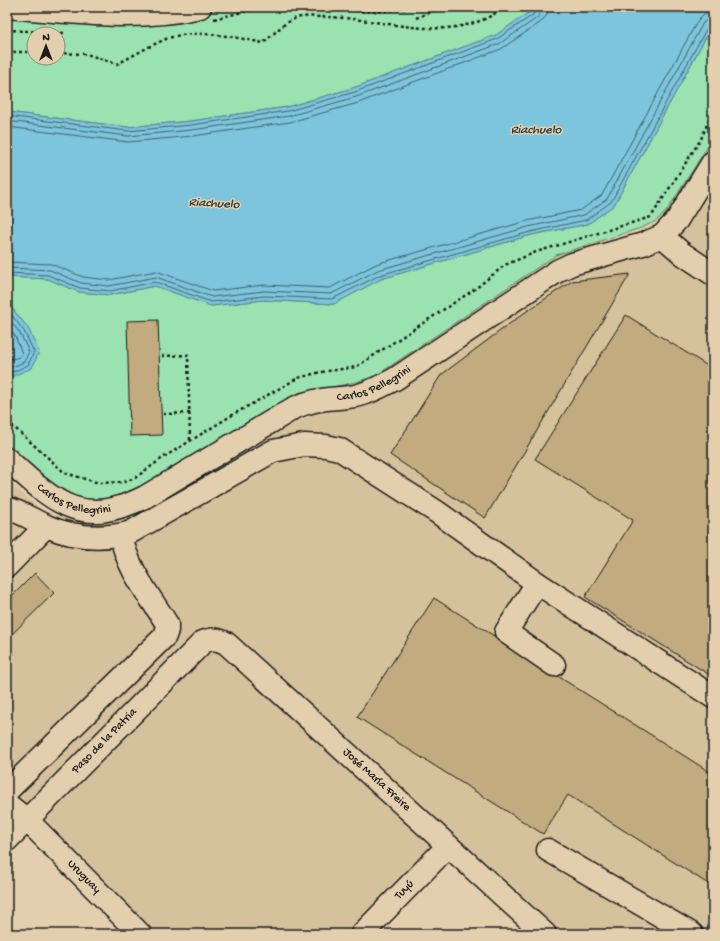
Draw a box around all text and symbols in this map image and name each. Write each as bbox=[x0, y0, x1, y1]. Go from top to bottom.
north arrow bbox=[26, 26, 66, 66]
text: N bbox=[42, 32, 50, 44]
water label: Riachuelo bbox=[511, 123, 563, 138]
water label: Riachuelo bbox=[188, 195, 241, 213]
street label: Carlos Pellegrini bbox=[336, 363, 414, 405]
street label: Carlos Pellegrini bbox=[33, 481, 113, 518]
street label: Paso de la Patria bbox=[69, 705, 141, 778]
street label: José María Freire bbox=[339, 746, 414, 815]
street label: Uruguay bbox=[64, 857, 103, 897]
street label: Tuyú bbox=[391, 877, 418, 904]

